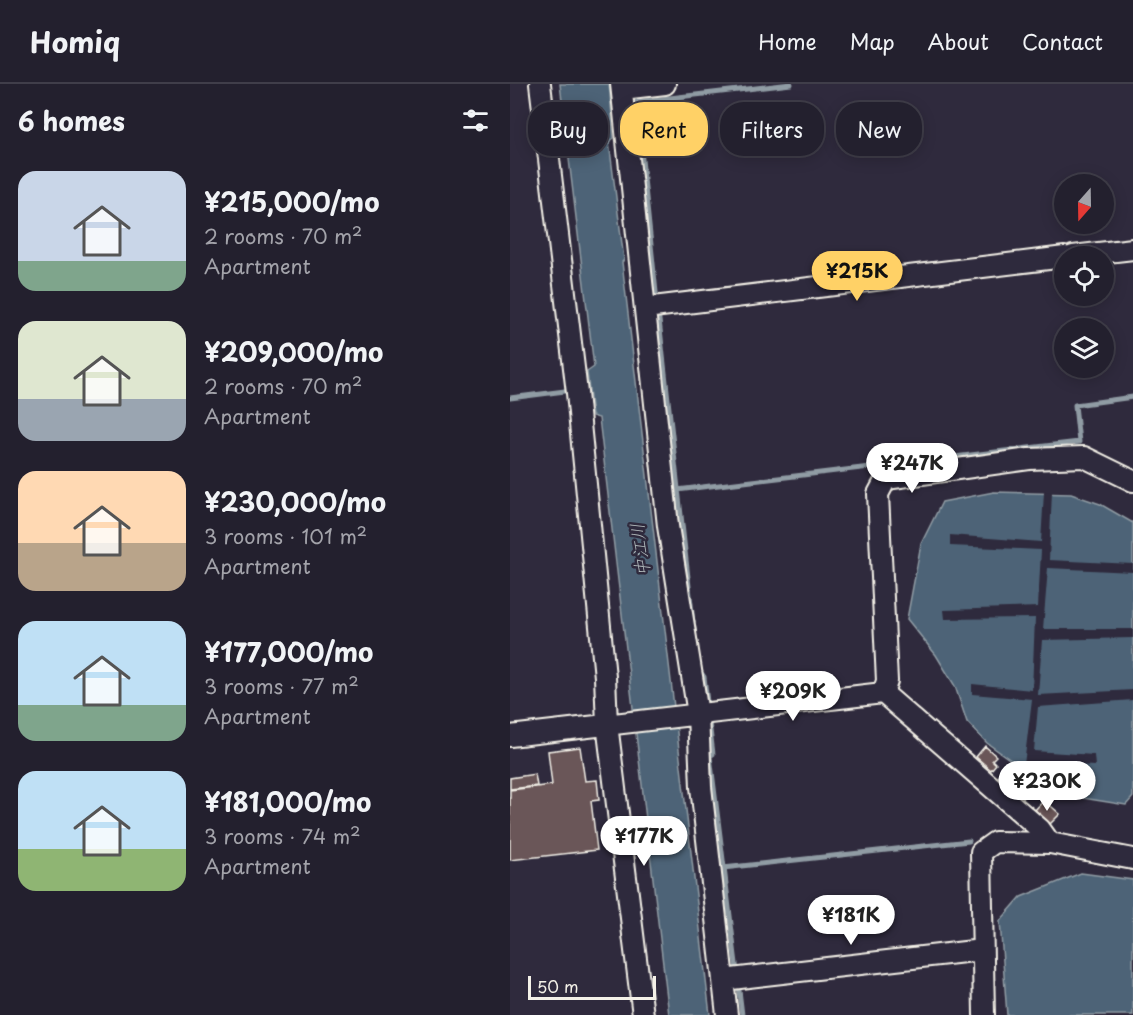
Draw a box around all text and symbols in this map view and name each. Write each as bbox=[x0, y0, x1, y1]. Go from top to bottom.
text: Homiq bbox=[30, 20, 120, 63]
text: Home bbox=[758, 25, 817, 57]
text: Map bbox=[850, 25, 895, 57]
text: About bbox=[928, 25, 989, 57]
text: Contact bbox=[1022, 25, 1103, 57]
text: 6 homes bbox=[18, 101, 125, 140]
chip: Buy bbox=[528, 102, 608, 156]
chip: Rent bbox=[620, 102, 708, 156]
chip: Filters bbox=[720, 102, 824, 156]
chip: New bbox=[836, 102, 922, 156]
icon: filters bbox=[459, 104, 492, 137]
north arrow bbox=[1054, 174, 1114, 234]
map controls bbox=[1054, 174, 1114, 378]
text: ¥215,000/mo bbox=[204, 182, 379, 221]
icon: home bbox=[66, 195, 138, 267]
text: 2 rooms · 70 m² bbox=[204, 221, 362, 251]
button: locate bbox=[1054, 246, 1114, 306]
text: Apartment bbox=[204, 251, 311, 281]
pin: ¥215K bbox=[815, 251, 899, 302]
text: ¥215K bbox=[826, 255, 888, 285]
button: layers bbox=[1054, 318, 1114, 378]
text: ¥209,000/mo bbox=[204, 332, 383, 371]
icon: home bbox=[66, 345, 138, 417]
text: 2 rooms · 70 m² bbox=[204, 371, 362, 401]
text: Apartment bbox=[204, 401, 311, 431]
pin: ¥247K bbox=[870, 443, 954, 494]
text: ¥247K bbox=[880, 447, 944, 477]
text: ¥230,000/mo bbox=[204, 482, 386, 521]
icon: home bbox=[66, 495, 138, 567]
text: 3 rooms · 101 m² bbox=[204, 521, 367, 551]
water label: 中江川 bbox=[622, 522, 656, 578]
text: Apartment bbox=[204, 551, 311, 581]
text: ¥177,000/mo bbox=[204, 632, 373, 671]
icon: home bbox=[66, 645, 138, 717]
text: 3 rooms · 77 m² bbox=[204, 671, 359, 701]
pin: ¥209K bbox=[751, 671, 835, 722]
text: ¥209K bbox=[760, 675, 826, 705]
text: Apartment bbox=[204, 701, 311, 731]
pin: ¥230K bbox=[1005, 761, 1089, 812]
text: ¥230K bbox=[1013, 765, 1081, 795]
text: ¥181,000/mo bbox=[204, 782, 371, 821]
icon: home bbox=[66, 795, 138, 867]
pin: ¥177K bbox=[602, 816, 686, 867]
text: ¥177K bbox=[614, 820, 674, 850]
text: 3 rooms · 74 m² bbox=[204, 821, 361, 851]
text: Apartment bbox=[204, 851, 311, 881]
pin: ¥181K bbox=[809, 895, 893, 946]
text: ¥181K bbox=[822, 899, 880, 929]
scale bar bbox=[528, 973, 656, 1000]
text: 50 m bbox=[537, 974, 578, 998]

